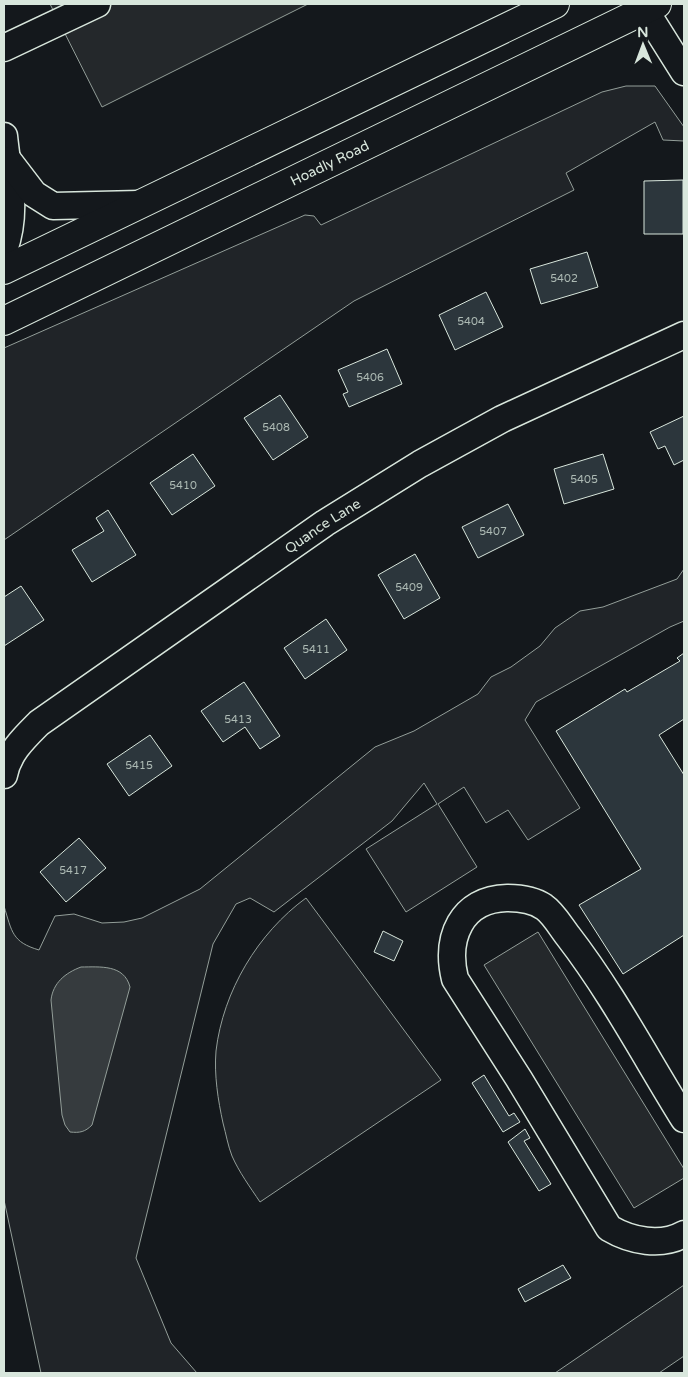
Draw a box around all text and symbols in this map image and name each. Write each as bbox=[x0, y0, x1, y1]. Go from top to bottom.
north arrow bbox=[618, 20, 668, 70]
text: N bbox=[637, 24, 649, 41]
street label: Hoadly Road bbox=[288, 137, 372, 190]
house number: 5402 bbox=[550, 272, 578, 285]
house number: 5404 bbox=[457, 315, 485, 328]
house number: 5406 bbox=[356, 371, 384, 384]
house number: 5408 bbox=[262, 421, 290, 434]
house number: 5405 bbox=[570, 473, 598, 486]
house number: 5410 bbox=[169, 479, 197, 492]
street label: Quance Lane bbox=[281, 495, 364, 558]
house number: 5407 bbox=[479, 525, 507, 538]
house number: 5409 bbox=[395, 581, 423, 594]
house number: 5411 bbox=[302, 643, 330, 656]
house number: 5413 bbox=[224, 713, 252, 726]
house number: 5415 bbox=[125, 759, 153, 772]
house number: 5417 bbox=[59, 864, 87, 877]

